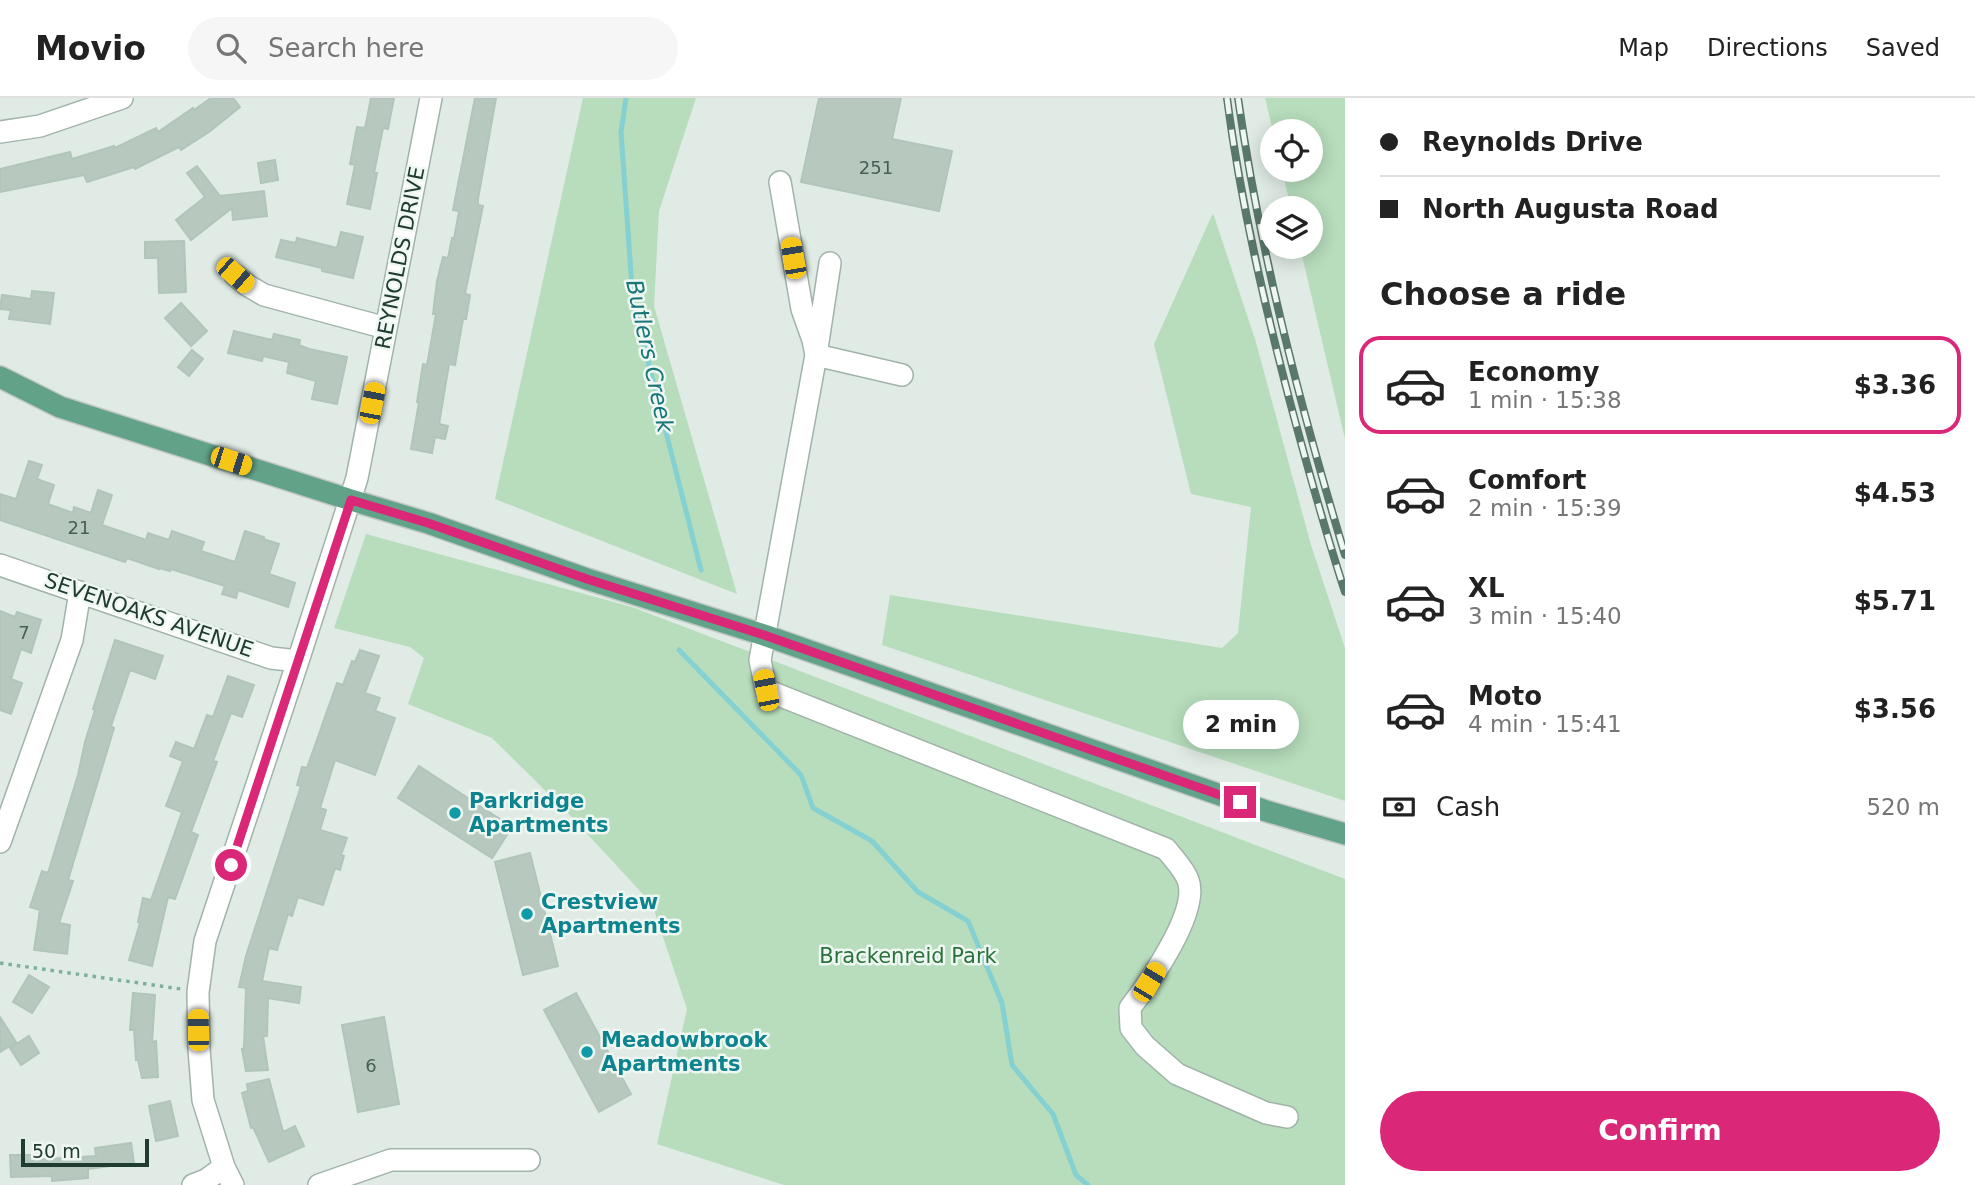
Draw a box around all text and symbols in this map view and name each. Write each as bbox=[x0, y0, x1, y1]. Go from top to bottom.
search box bbox=[188, 17, 678, 80]
text: Movio bbox=[35, 29, 146, 68]
icon: search bbox=[212, 29, 250, 67]
text: Search here bbox=[268, 33, 424, 63]
text: Map bbox=[1618, 34, 1669, 62]
text: Directions bbox=[1707, 34, 1828, 62]
text: Saved bbox=[1866, 34, 1940, 62]
map controls bbox=[1260, 119, 1323, 259]
button: locate bbox=[1260, 119, 1323, 182]
text: Reynolds Drive bbox=[1422, 127, 1643, 157]
house number: 251 bbox=[859, 157, 893, 178]
street label: REYNOLDS DRIVE bbox=[371, 165, 429, 351]
text: North Augusta Road bbox=[1422, 194, 1719, 224]
button: layers bbox=[1260, 196, 1323, 259]
car bbox=[780, 235, 807, 281]
car bbox=[213, 253, 258, 297]
text: Choose a ride bbox=[1380, 275, 1626, 313]
water label: Butlers Creek bbox=[621, 277, 679, 437]
icon: car bbox=[1384, 354, 1447, 417]
text: Economy bbox=[1468, 357, 1599, 387]
text: $3.36 bbox=[1854, 370, 1936, 400]
car bbox=[358, 380, 387, 426]
text: 1 min · 15:38 bbox=[1468, 387, 1622, 413]
car bbox=[208, 445, 255, 477]
icon: car bbox=[1384, 462, 1447, 525]
text: Comfort bbox=[1468, 465, 1586, 495]
text: $4.53 bbox=[1854, 478, 1936, 508]
text: 2 min · 15:39 bbox=[1468, 495, 1622, 521]
house number: 21 bbox=[68, 517, 90, 538]
street label: SEVENOAKS AVENUE bbox=[41, 568, 257, 662]
icon: car bbox=[1384, 570, 1447, 633]
text: XL bbox=[1468, 573, 1505, 603]
text: $5.71 bbox=[1854, 586, 1936, 616]
text: 3 min · 15:40 bbox=[1468, 603, 1622, 629]
house number: 7 bbox=[18, 622, 30, 643]
car bbox=[752, 667, 781, 713]
icon: car bbox=[1384, 678, 1447, 741]
text: Moto bbox=[1468, 681, 1542, 711]
text: $3.56 bbox=[1854, 694, 1936, 724]
callout: 2 min bbox=[1182, 700, 1298, 750]
text: 2 min bbox=[1205, 711, 1277, 737]
text: 4 min · 15:41 bbox=[1468, 711, 1622, 737]
route end bbox=[1224, 786, 1256, 818]
icon: cash bbox=[1380, 788, 1418, 826]
place label: Parkridge Apartments bbox=[469, 789, 608, 837]
text: Cash bbox=[1436, 792, 1500, 822]
text: 520 m bbox=[1866, 794, 1940, 820]
marker: Parkridge Apartments bbox=[447, 805, 463, 821]
route start bbox=[215, 849, 247, 881]
place label: Crestview Apartments bbox=[541, 890, 680, 938]
marker: Crestview Apartments bbox=[519, 906, 535, 922]
park label: Brackenreid Park bbox=[819, 944, 998, 968]
car bbox=[1130, 959, 1169, 1005]
car bbox=[188, 1009, 209, 1051]
place label: Meadowbrook Apartments bbox=[601, 1028, 768, 1076]
marker: Meadowbrook Apartments bbox=[579, 1044, 595, 1060]
house number: 6 bbox=[365, 1055, 377, 1076]
button: Confirm bbox=[1380, 1091, 1940, 1171]
scale bar bbox=[21, 1136, 149, 1168]
text: 50 m bbox=[32, 1140, 81, 1162]

